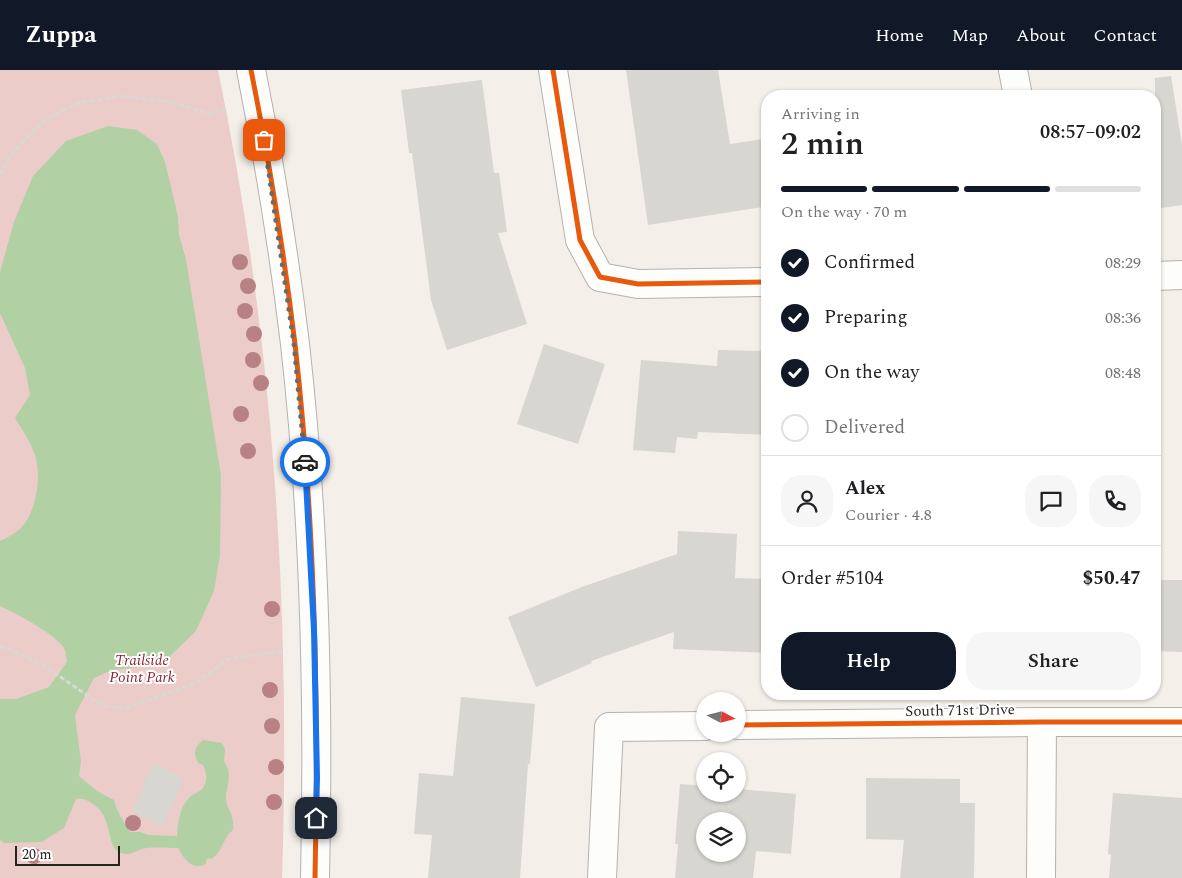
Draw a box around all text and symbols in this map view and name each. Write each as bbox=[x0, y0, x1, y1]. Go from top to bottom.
text: Zuppa bbox=[25, 17, 97, 53]
text: Home bbox=[875, 22, 924, 49]
text: Map bbox=[952, 22, 988, 49]
text: About bbox=[1016, 22, 1066, 49]
text: Contact bbox=[1094, 22, 1157, 49]
text: Arriving in bbox=[781, 102, 860, 126]
text: 08:57–09:02 bbox=[1040, 118, 1141, 147]
pin bbox=[243, 119, 285, 161]
text: 2 min bbox=[781, 120, 864, 169]
icon: bag bbox=[250, 126, 278, 154]
text: On the way · 70 m bbox=[781, 200, 907, 224]
text: Confirmed bbox=[824, 248, 915, 277]
icon: check bbox=[781, 249, 809, 277]
text: 08:29 bbox=[1105, 251, 1141, 275]
text: Preparing bbox=[824, 303, 908, 332]
icon: check bbox=[781, 304, 809, 332]
text: 08:36 bbox=[1105, 306, 1141, 330]
text: On the way bbox=[824, 358, 920, 387]
icon: check bbox=[781, 359, 809, 387]
text: 08:48 bbox=[1105, 361, 1141, 385]
text: Delivered bbox=[824, 413, 905, 442]
courier bbox=[280, 437, 330, 487]
icon: car bbox=[291, 448, 319, 476]
text: Alex bbox=[845, 474, 886, 503]
button: person bbox=[781, 475, 833, 527]
button: chat bbox=[1025, 475, 1077, 527]
button: phone bbox=[1089, 475, 1141, 527]
text: Courier · 4.8 bbox=[845, 503, 932, 527]
text: Order #5104 bbox=[781, 564, 884, 593]
text: $50.47 bbox=[1083, 564, 1141, 593]
button: Help bbox=[781, 632, 956, 690]
button: Share bbox=[966, 632, 1141, 690]
park label: Trailside Point Park bbox=[109, 649, 175, 689]
north arrow bbox=[696, 692, 746, 742]
map controls bbox=[696, 692, 746, 862]
street label: South 71st Drive bbox=[905, 698, 1015, 723]
button: locate bbox=[696, 752, 746, 802]
pin bbox=[295, 797, 337, 839]
icon: home bbox=[302, 804, 330, 832]
button: layers bbox=[696, 812, 746, 862]
scale bar bbox=[15, 843, 120, 866]
text: 20 m bbox=[22, 844, 52, 865]

